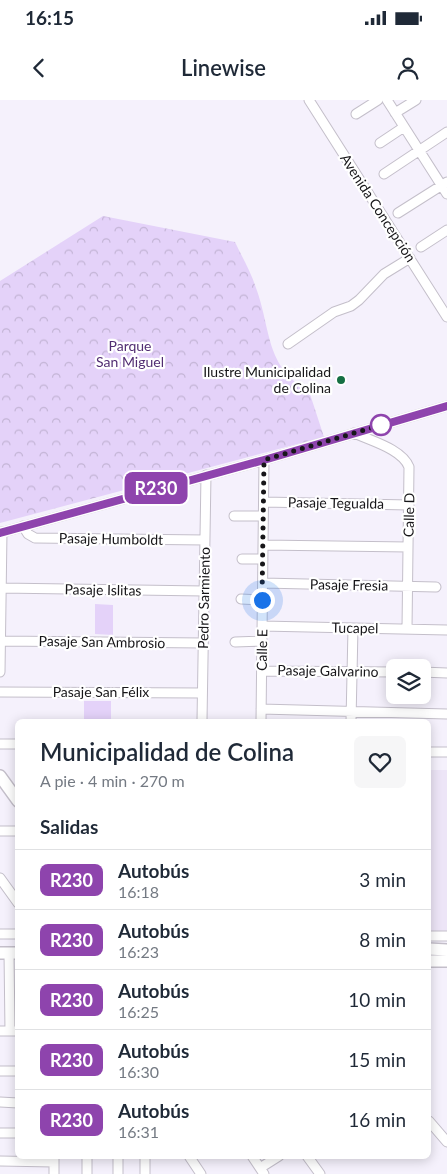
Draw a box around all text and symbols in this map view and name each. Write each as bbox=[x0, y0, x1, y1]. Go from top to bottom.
text: 16:15 bbox=[25, 6, 74, 29]
icon: back bbox=[25, 54, 53, 82]
text: Linewise bbox=[181, 54, 266, 81]
icon: person bbox=[394, 54, 422, 82]
street label: Avenida Concepción bbox=[337, 150, 420, 265]
park label: Parque San Miguel bbox=[96, 337, 164, 370]
place label: Ilustre Municipalidad de Colina bbox=[203, 363, 331, 396]
marker: Ilustre Municipalidad de Colina bbox=[335, 374, 347, 386]
unlabelled marker bbox=[370, 414, 392, 436]
line badge: R230 bbox=[121, 472, 191, 504]
text: R230 bbox=[135, 477, 177, 499]
street label: Pasaje Tegualda bbox=[288, 493, 384, 512]
street label: Calle D bbox=[400, 493, 417, 537]
street label: Pasaje Humboldt bbox=[59, 529, 163, 548]
street label: Pedro Sarmiento bbox=[194, 547, 213, 649]
street label: Pasaje Fresia bbox=[310, 575, 388, 594]
street label: Pasaje Islitas bbox=[64, 580, 142, 599]
your location bbox=[250, 588, 275, 613]
street label: Tucapel bbox=[331, 619, 379, 636]
street label: Calle E bbox=[253, 629, 270, 671]
street label: Pasaje San Ambrosio bbox=[38, 632, 166, 651]
map controls bbox=[386, 659, 431, 704]
button: layers bbox=[386, 659, 431, 704]
street label: Pasaje Galvarino bbox=[277, 661, 379, 680]
street label: Pasaje San Félix bbox=[53, 683, 149, 700]
button: heart bbox=[354, 736, 406, 788]
text: Municipalidad de Colina bbox=[40, 737, 294, 766]
text: A pie · 4 min · 270 m bbox=[40, 771, 185, 790]
text: Salidas bbox=[40, 815, 98, 838]
text: Autobús bbox=[118, 859, 189, 882]
text: 3 min bbox=[359, 868, 406, 891]
text: R230 bbox=[50, 869, 93, 891]
text: 16:18 bbox=[118, 882, 159, 901]
text: Autobús bbox=[118, 919, 189, 942]
text: 8 min bbox=[359, 928, 406, 951]
text: R230 bbox=[50, 929, 93, 951]
text: 16:23 bbox=[118, 942, 159, 961]
text: Autobús bbox=[118, 979, 189, 1002]
text: 10 min bbox=[348, 988, 406, 1011]
text: R230 bbox=[50, 989, 93, 1011]
text: 16:25 bbox=[118, 1002, 159, 1021]
text: Autobús bbox=[118, 1039, 189, 1062]
text: 15 min bbox=[348, 1048, 406, 1071]
text: R230 bbox=[50, 1049, 93, 1071]
text: 16:30 bbox=[118, 1062, 159, 1081]
text: Autobús bbox=[118, 1099, 189, 1122]
text: 16 min bbox=[348, 1108, 406, 1131]
text: R230 bbox=[50, 1109, 93, 1131]
text: 16:31 bbox=[118, 1122, 159, 1141]

